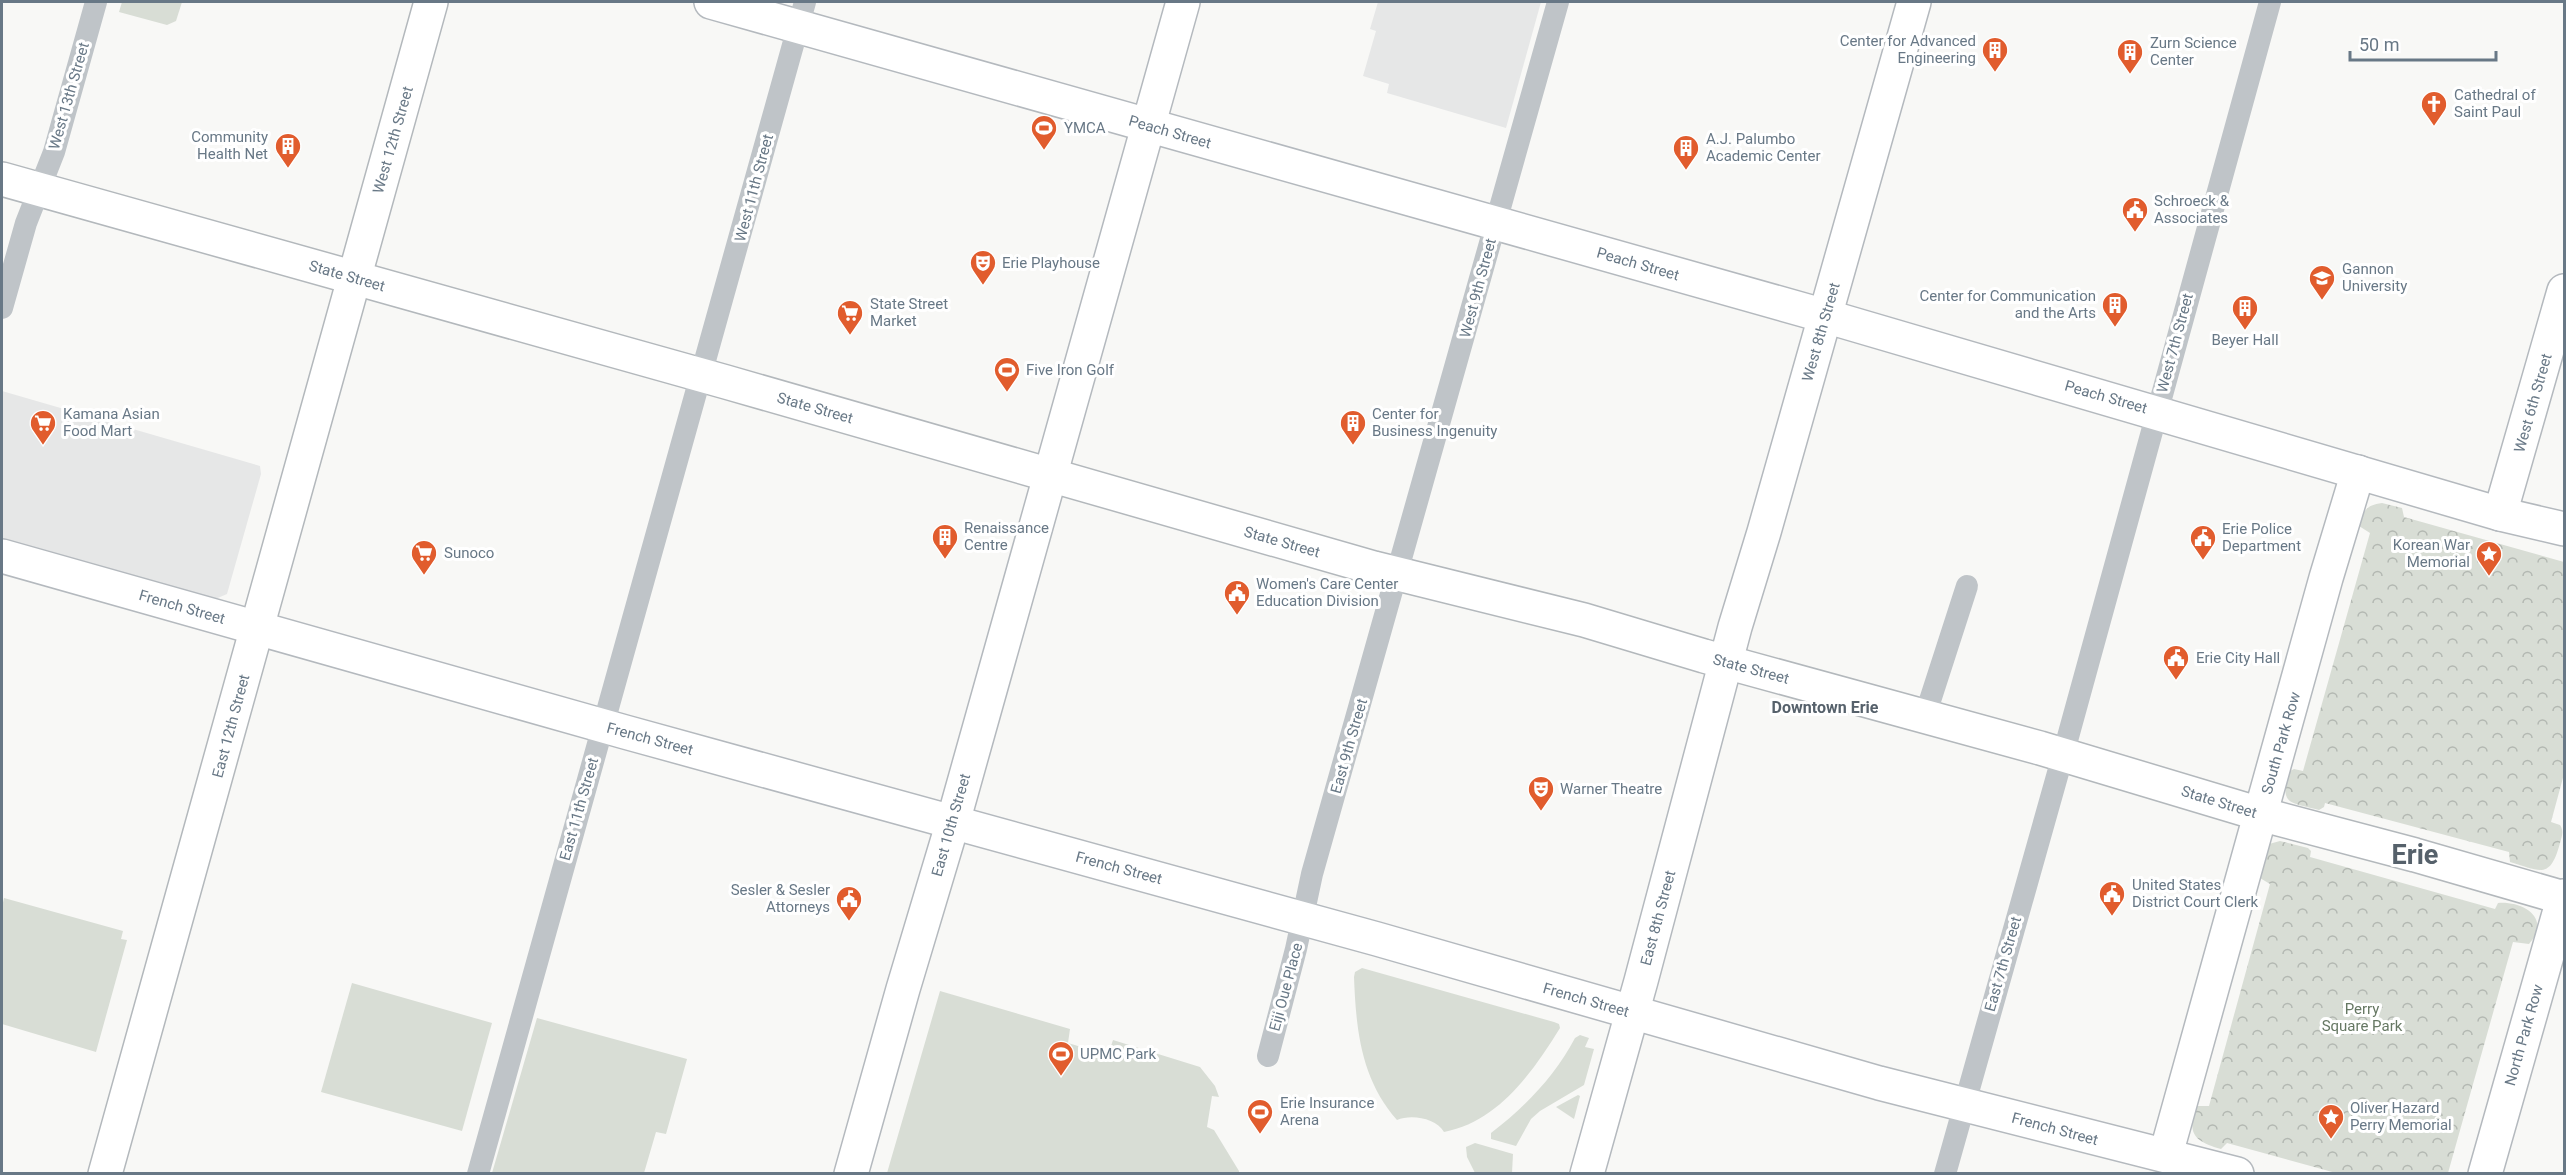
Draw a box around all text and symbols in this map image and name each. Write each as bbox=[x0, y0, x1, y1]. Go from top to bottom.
scale bar bbox=[2350, 24, 2496, 62]
place label: Center for Advanced Engineering bbox=[1840, 32, 1976, 67]
place label: Zurn Science Center bbox=[2150, 34, 2237, 69]
text: 50 m bbox=[2359, 34, 2399, 55]
building icon: Center for Advanced Engineering bbox=[1980, 35, 2010, 73]
building icon: Zurn Science Center bbox=[2115, 37, 2145, 75]
street label: West 13th Street bbox=[45, 40, 93, 152]
street label: West 12th Street bbox=[369, 84, 417, 196]
place label: Cathedral of Saint Paul bbox=[2454, 86, 2536, 121]
church icon: Cathedral of Saint Paul bbox=[2419, 89, 2449, 127]
street label: Peach Street bbox=[1127, 112, 1213, 152]
sports icon: YMCA bbox=[1029, 113, 1059, 151]
place label: YMCA bbox=[1064, 119, 1106, 137]
place label: Community Health Net bbox=[191, 128, 268, 163]
place label: A.J. Palumbo Academic Center bbox=[1706, 130, 1821, 165]
building icon: Community Health Net bbox=[273, 131, 303, 169]
street label: West 11th Street bbox=[731, 132, 777, 244]
building icon: A.J. Palumbo Academic Center bbox=[1671, 133, 1701, 171]
place label: Schroeck & Associates bbox=[2154, 192, 2230, 227]
public building icon: Schroeck & Associates bbox=[2120, 195, 2150, 233]
street label: West 9th Street bbox=[1456, 236, 1500, 340]
street label: Peach Street bbox=[1595, 244, 1681, 284]
theatre icon: Erie Playhouse bbox=[968, 248, 998, 286]
place label: Erie Playhouse bbox=[1002, 254, 1100, 272]
street label: State Street bbox=[307, 257, 387, 295]
place label: Gannon University bbox=[2342, 260, 2407, 295]
school or university icon: Gannon University bbox=[2307, 263, 2337, 301]
street label: West 8th Street bbox=[1798, 280, 1844, 384]
place label: Center for Communication and the Arts bbox=[1920, 287, 2096, 322]
building icon: Center for Communication and the Arts bbox=[2100, 290, 2130, 328]
street label: West 7th Street bbox=[2153, 291, 2197, 395]
building icon: Beyer Hall bbox=[2230, 293, 2260, 331]
place label: State Street Market bbox=[870, 295, 948, 330]
supermarket icon: State Street Market bbox=[835, 298, 865, 336]
place label: Beyer Hall bbox=[2211, 331, 2279, 349]
street label: West 6th Street bbox=[2510, 351, 2556, 455]
sports icon: Five Iron Golf bbox=[992, 355, 1022, 393]
place label: Five Iron Golf bbox=[1026, 361, 1115, 379]
street label: Peach Street bbox=[2063, 377, 2149, 417]
street label: State Street bbox=[775, 389, 855, 427]
place label: Kamana Asian Food Mart bbox=[63, 405, 160, 440]
place label: Center for Business Ingenuity bbox=[1372, 405, 1497, 440]
supermarket icon: Kamana Asian Food Mart bbox=[28, 408, 58, 446]
building icon: Center for Business Ingenuity bbox=[1338, 408, 1368, 446]
place label: Renaissance Centre bbox=[964, 519, 1049, 554]
place label: Erie Police Department bbox=[2222, 520, 2301, 555]
building icon: Renaissance Centre bbox=[930, 522, 960, 560]
street label: State Street bbox=[1242, 523, 1322, 561]
public building icon: Erie Police Department bbox=[2188, 523, 2218, 561]
place label: Korean War Memorial bbox=[2393, 536, 2470, 571]
supermarket icon: Sunoco bbox=[409, 538, 439, 576]
place icon: Korean War Memorial bbox=[2474, 539, 2504, 577]
place label: Sunoco bbox=[444, 544, 494, 562]
place label: Women's Care Center Education Division bbox=[1256, 575, 1398, 610]
public building icon: Women's Care Center Education Division bbox=[1222, 578, 1252, 616]
street label: French Street bbox=[137, 586, 227, 628]
public building icon: Erie City Hall bbox=[2161, 643, 2191, 681]
place label: Erie City Hall bbox=[2196, 649, 2280, 667]
street label: State Street bbox=[1711, 650, 1791, 688]
street label: East 12th Street bbox=[209, 672, 253, 780]
street label: South Park Row bbox=[2258, 690, 2304, 796]
street label: East 9th Street bbox=[1327, 696, 1371, 796]
district label: Downtown Erie bbox=[1772, 698, 1879, 717]
street label: French Street bbox=[605, 719, 695, 759]
street label: East 11th Street bbox=[556, 755, 602, 863]
street label: East 10th Street bbox=[928, 771, 974, 879]
theatre icon: Warner Theatre bbox=[1526, 774, 1556, 812]
place label: Warner Theatre bbox=[1560, 780, 1662, 798]
street label: State Street bbox=[2179, 782, 2259, 822]
district label: Erie bbox=[2392, 839, 2438, 871]
street label: French Street bbox=[1074, 848, 1164, 888]
street label: East 8th Street bbox=[1637, 868, 1679, 968]
place label: United States District Court Clerk bbox=[2132, 876, 2258, 911]
public building icon: United States District Court Clerk bbox=[2097, 879, 2127, 917]
place label: Sesler & Sesler Attorneys bbox=[731, 881, 830, 916]
public building icon: Sesler & Sesler Attorneys bbox=[834, 884, 864, 922]
street label: East 7th Street bbox=[1981, 914, 2025, 1014]
street label: Eiji Oue Place bbox=[1266, 941, 1306, 1033]
street label: French Street bbox=[1541, 979, 1631, 1021]
street label: North Park Row bbox=[2501, 982, 2547, 1088]
park label: Perry Square Park bbox=[2322, 1000, 2403, 1035]
sports icon: UPMC Park bbox=[1046, 1039, 1076, 1077]
place label: UPMC Park bbox=[1080, 1045, 1156, 1063]
place label: Erie Insurance Arena bbox=[1280, 1094, 1374, 1129]
sports icon: Erie Insurance Arena bbox=[1245, 1097, 1275, 1135]
place label: Oliver Hazard Perry Memorial bbox=[2350, 1099, 2452, 1134]
place icon: Oliver Hazard Perry Memorial bbox=[2316, 1102, 2346, 1140]
street label: French Street bbox=[2010, 1109, 2100, 1149]

